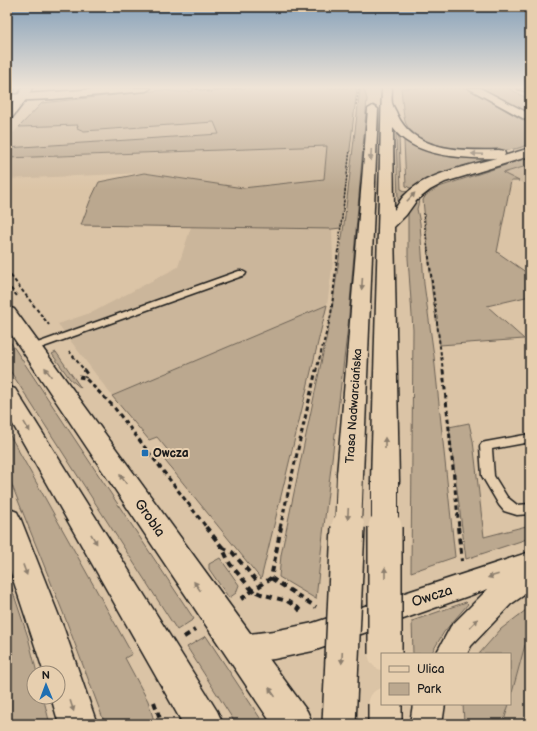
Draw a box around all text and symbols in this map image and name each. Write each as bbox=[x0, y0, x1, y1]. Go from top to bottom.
one-way arrow bbox=[367, 149, 374, 161]
one-way arrow bbox=[470, 151, 483, 157]
one-way arrow bbox=[406, 192, 416, 202]
one-way arrow bbox=[359, 278, 366, 290]
street label: Trasa Nadwarciańska bbox=[342, 348, 366, 464]
one-way arrow bbox=[44, 367, 52, 377]
one-way arrow bbox=[23, 422, 31, 432]
one-way arrow bbox=[382, 436, 388, 449]
place label: Owcza bbox=[153, 446, 189, 461]
marker: Owcza bbox=[140, 448, 150, 458]
one-way arrow bbox=[119, 474, 127, 484]
street label: Grobla bbox=[131, 496, 169, 540]
one-way arrow bbox=[345, 508, 351, 521]
one-way arrow bbox=[90, 533, 97, 545]
one-way arrow bbox=[23, 564, 29, 576]
one-way arrow bbox=[382, 566, 388, 579]
one-way arrow bbox=[487, 573, 499, 579]
one-way arrow bbox=[193, 580, 201, 591]
street label: Owcza bbox=[409, 581, 455, 611]
one-way arrow bbox=[469, 618, 479, 628]
one-way arrow bbox=[338, 652, 345, 664]
legend bbox=[381, 653, 511, 705]
text: Ulica bbox=[417, 662, 445, 677]
north arrow bbox=[26, 665, 66, 705]
text: N bbox=[42, 669, 50, 682]
text: Park bbox=[417, 682, 441, 697]
one-way arrow bbox=[268, 687, 276, 697]
one-way arrow bbox=[69, 700, 75, 712]

